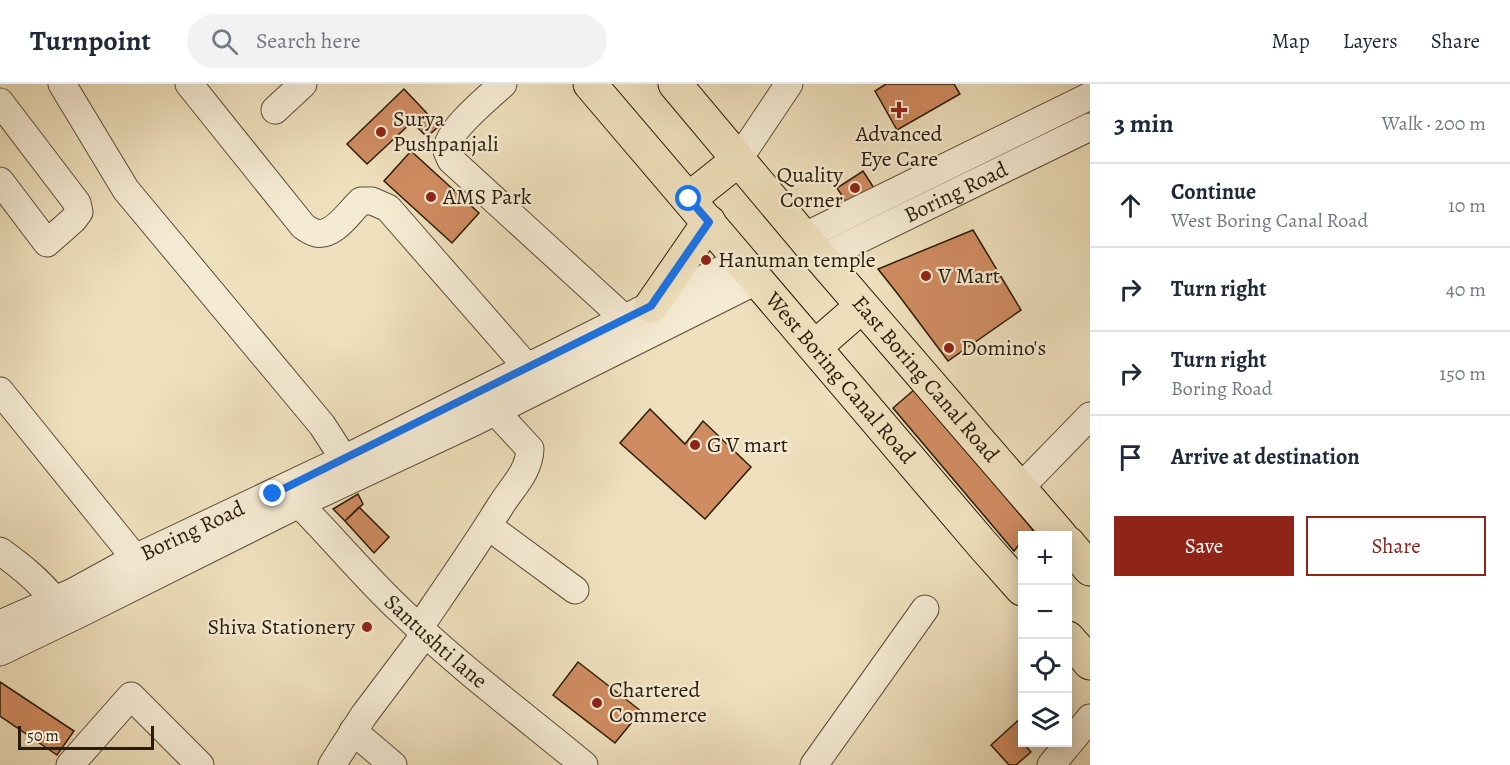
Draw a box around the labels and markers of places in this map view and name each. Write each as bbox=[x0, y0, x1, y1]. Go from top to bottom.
marker: Advanced Eye Care bbox=[890, 101, 908, 119]
place label: Surya Pushpanjali bbox=[393, 104, 499, 159]
place label: Advanced Eye Care bbox=[855, 119, 943, 174]
marker: Surya Pushpanjali bbox=[374, 125, 388, 139]
place label: Quality Corner bbox=[777, 160, 843, 215]
marker: Quality Corner bbox=[848, 181, 862, 195]
place label: AMS Park bbox=[442, 182, 532, 212]
marker: AMS Park bbox=[424, 190, 438, 204]
place label: Hanuman temple bbox=[718, 245, 876, 275]
marker: Hanuman temple bbox=[699, 253, 713, 267]
place label: V Mart bbox=[937, 261, 1000, 291]
marker: V Mart bbox=[919, 269, 933, 283]
place label: Domino's bbox=[961, 333, 1046, 363]
marker: Domino's bbox=[942, 341, 956, 355]
place label: G V mart bbox=[707, 430, 788, 460]
marker: G V mart bbox=[688, 438, 702, 452]
place label: Shiva Stationery bbox=[207, 612, 355, 642]
marker: Shiva Stationery bbox=[360, 620, 374, 634]
place label: Chartered Commerce bbox=[609, 675, 707, 730]
marker: Chartered Commerce bbox=[590, 696, 604, 710]

